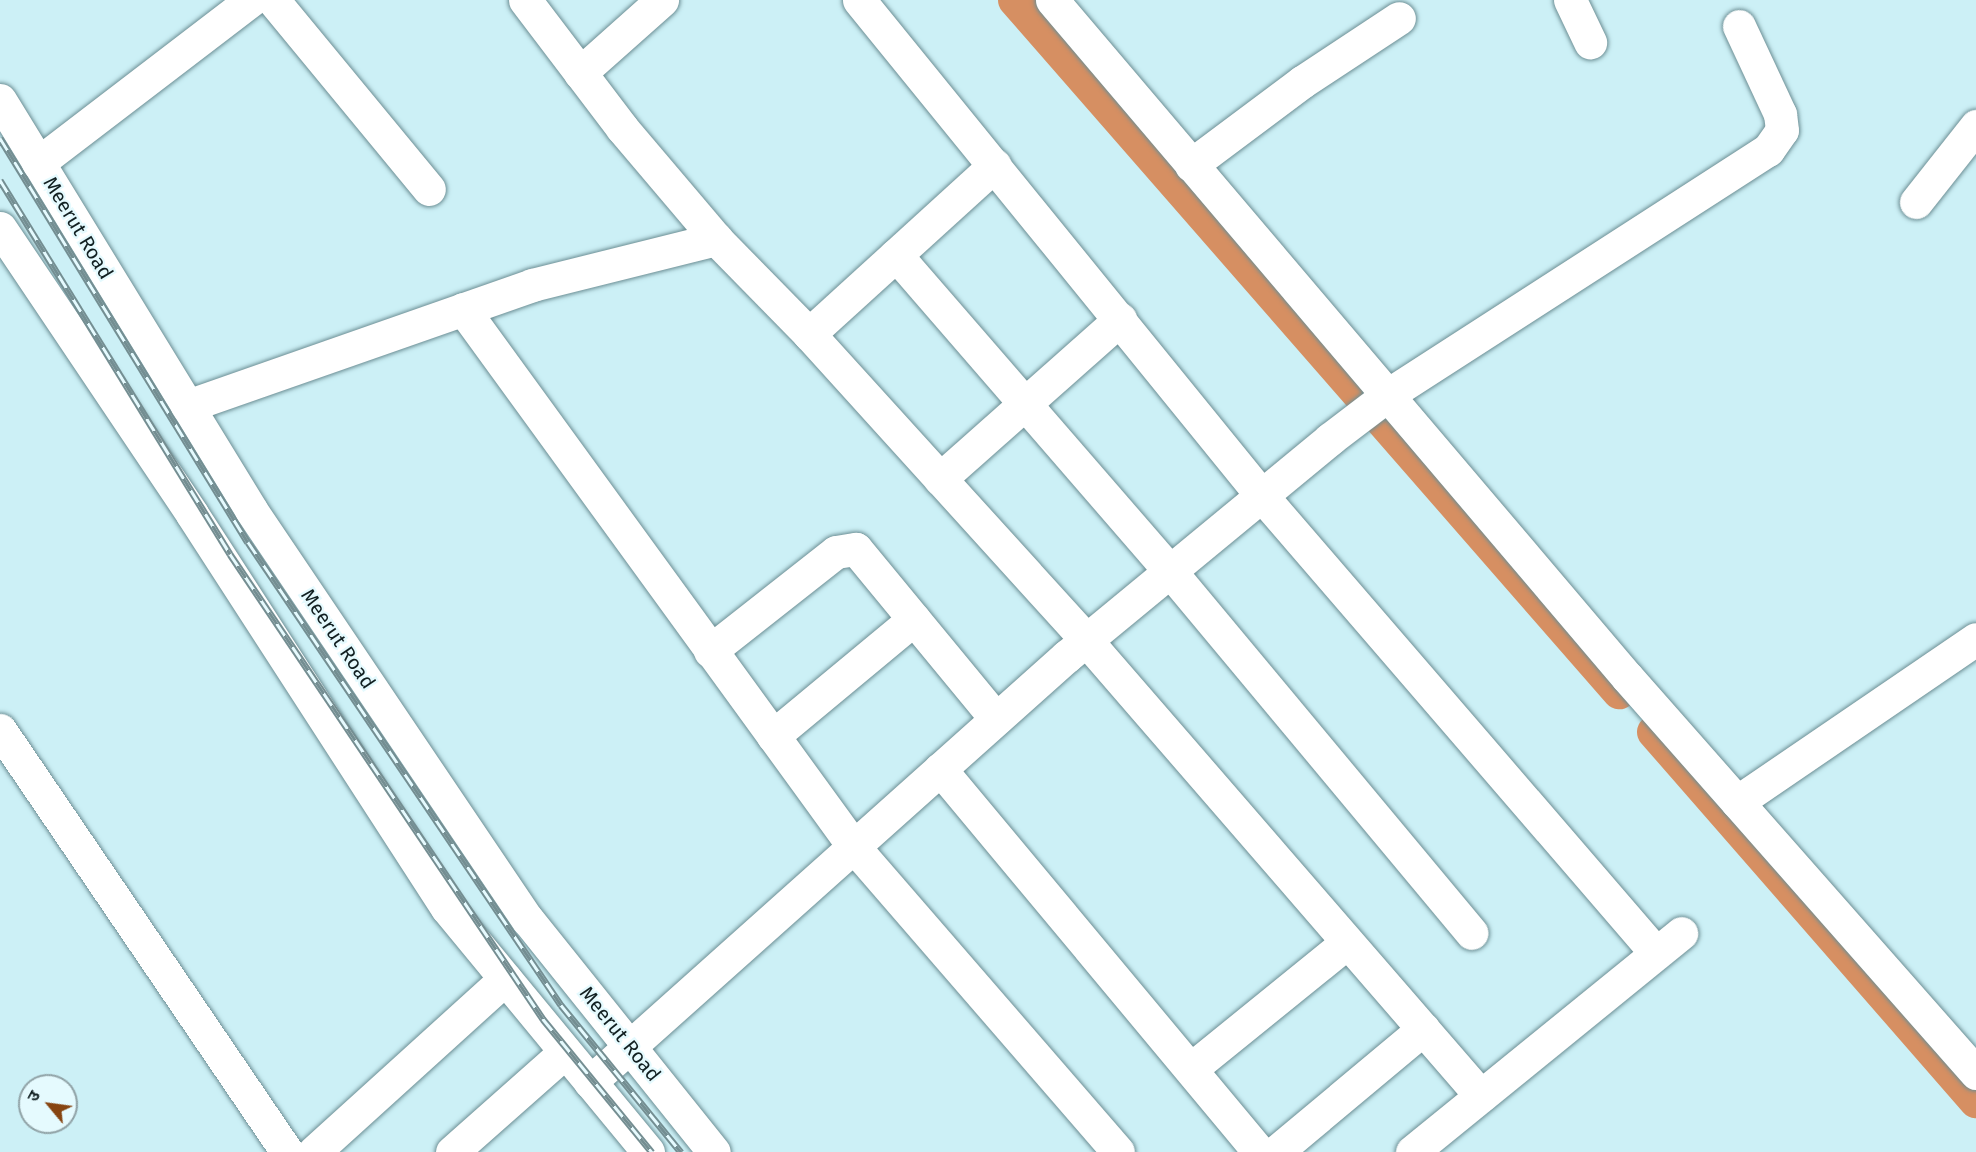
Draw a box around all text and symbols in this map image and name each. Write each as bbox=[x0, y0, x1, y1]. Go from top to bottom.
street label: Meerut Road bbox=[38, 172, 118, 284]
street label: Meerut Road bbox=[296, 584, 380, 694]
street label: Meerut Road bbox=[574, 982, 666, 1086]
north arrow bbox=[18, 1074, 78, 1134]
text: उ bbox=[23, 1087, 44, 1105]

